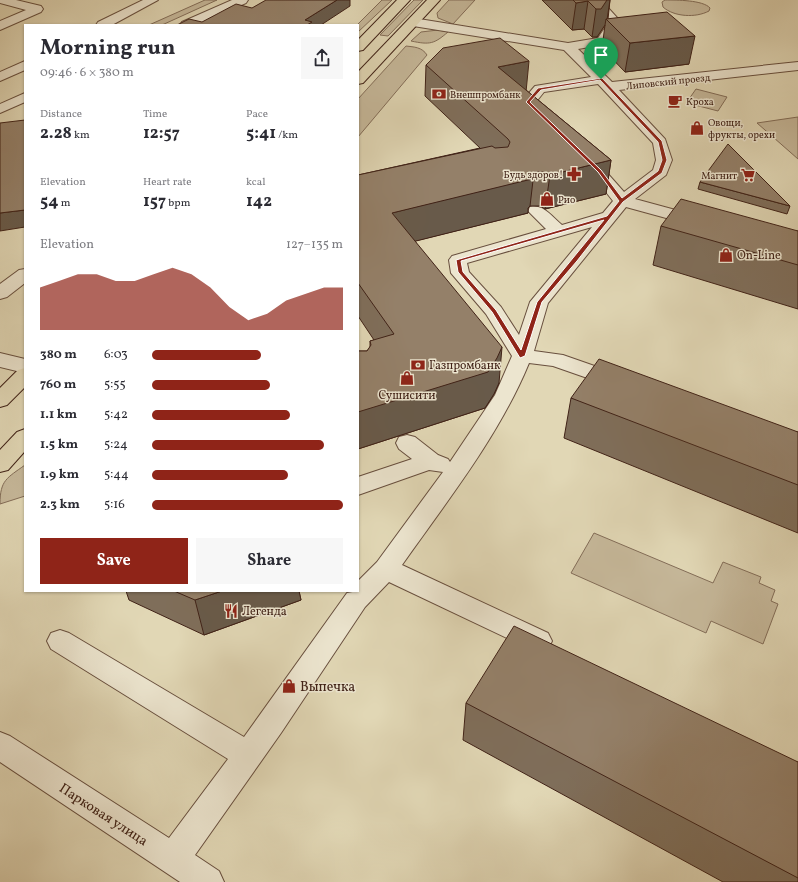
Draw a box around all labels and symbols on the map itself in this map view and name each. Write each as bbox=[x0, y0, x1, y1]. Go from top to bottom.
pin bbox=[584, 38, 618, 79]
street label: Липовский проезд bbox=[625, 71, 711, 93]
bank icon: Внешпромбанк bbox=[431, 86, 447, 102]
place label: Внешпромбанк bbox=[450, 88, 521, 102]
cafe icon: Кроха bbox=[667, 93, 683, 109]
place label: Кроха bbox=[686, 95, 714, 109]
place label: Овощи, фрукты, орехи bbox=[708, 116, 775, 142]
shop icon: Овощи, фрукты, орехи bbox=[689, 120, 705, 136]
pharmacy icon: Будь здоров! bbox=[566, 166, 582, 182]
supermarket icon: Магнит bbox=[740, 167, 756, 183]
place label: Будь здоров! bbox=[503, 168, 563, 182]
place label: Магнит bbox=[701, 169, 737, 183]
shop icon: Рио bbox=[539, 191, 555, 207]
place label: Рио bbox=[558, 193, 575, 207]
shop icon: On-Line bbox=[718, 247, 734, 263]
place label: On-Line bbox=[737, 248, 781, 264]
bank icon: Газпромбанк bbox=[410, 357, 426, 373]
place label: Газпромбанк bbox=[429, 358, 501, 374]
shop icon: Сушисити bbox=[399, 370, 415, 386]
place label: Сушисити bbox=[378, 388, 436, 404]
restaurant icon: Легенда bbox=[223, 603, 239, 619]
place label: Легенда bbox=[242, 604, 287, 620]
shop icon: Выпечка bbox=[281, 678, 297, 694]
place label: Выпечка bbox=[300, 678, 355, 697]
street label: Парковая улица bbox=[55, 779, 151, 851]

